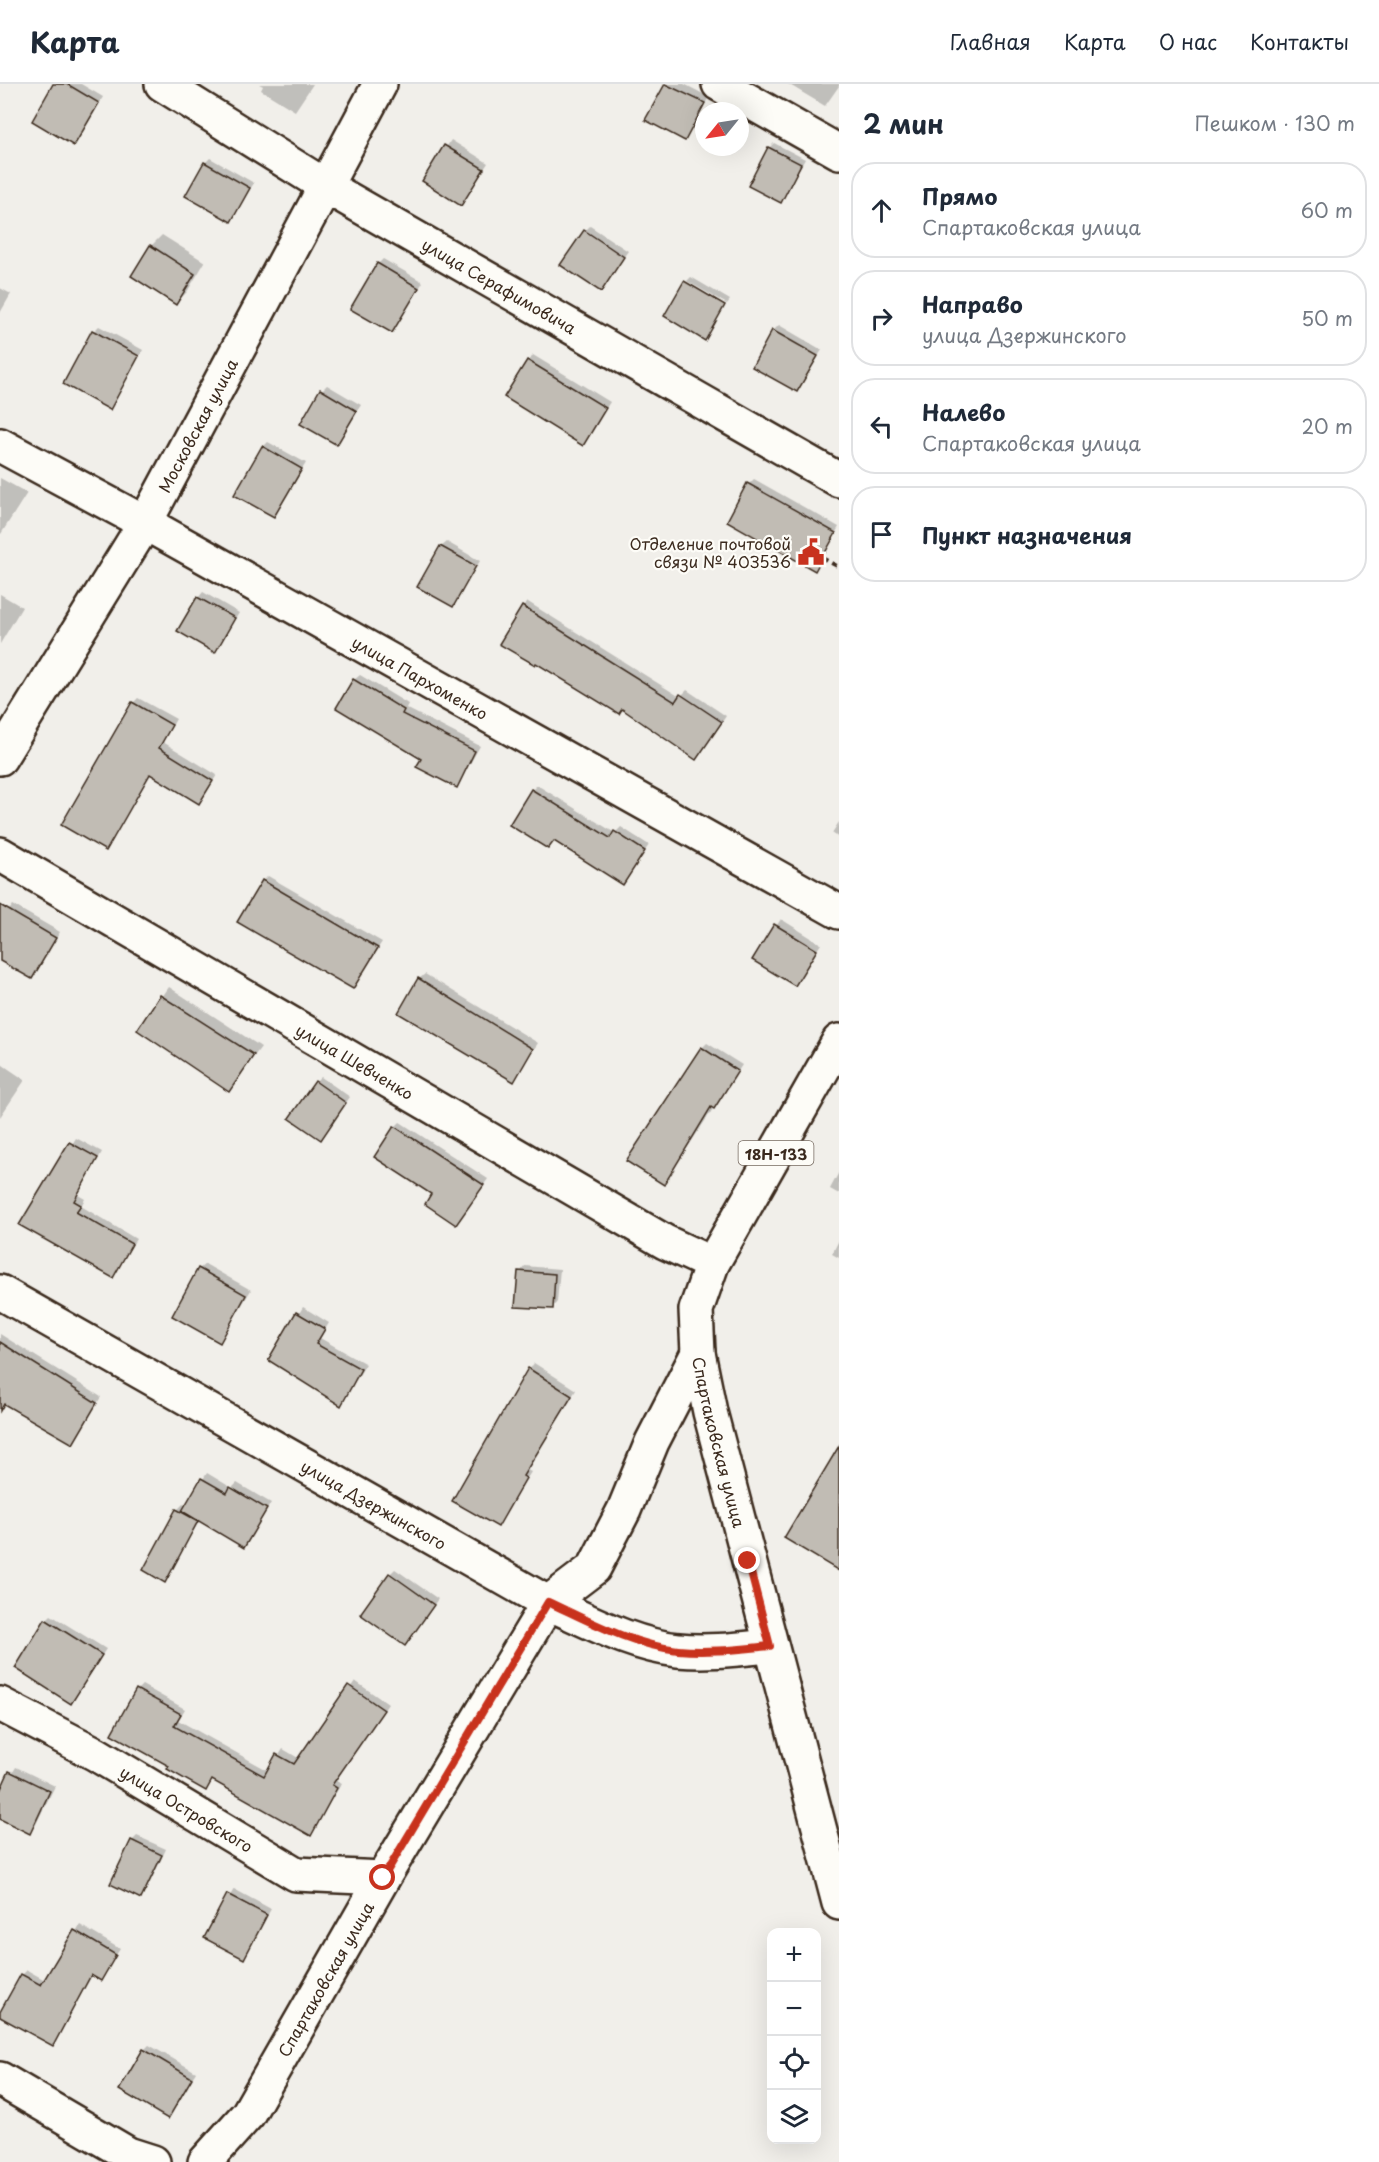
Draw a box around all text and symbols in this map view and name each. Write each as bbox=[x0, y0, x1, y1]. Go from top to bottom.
text: Карта bbox=[30, 20, 120, 63]
text: Главная bbox=[950, 25, 1031, 57]
text: Карта bbox=[1064, 25, 1126, 57]
text: О нас bbox=[1159, 25, 1217, 57]
text: Контакты bbox=[1250, 25, 1349, 57]
north arrow bbox=[695, 102, 749, 156]
text: 2 мин bbox=[863, 104, 944, 143]
text: Пешком · 130 m bbox=[1194, 108, 1355, 138]
text: Прямо bbox=[922, 179, 997, 212]
icon: ahead bbox=[865, 194, 898, 227]
text: 60 m bbox=[1301, 195, 1353, 225]
text: Спартаковская улица bbox=[922, 212, 1141, 242]
street label: улица Серафимовича bbox=[418, 232, 581, 339]
text: Направо bbox=[922, 287, 1023, 320]
icon: right bbox=[865, 302, 898, 335]
text: 50 m bbox=[1301, 303, 1353, 333]
text: улица Дзержинского bbox=[922, 320, 1127, 350]
street label: Московская улица bbox=[152, 354, 243, 496]
text: Налево bbox=[922, 395, 1005, 428]
icon: left bbox=[865, 410, 898, 443]
text: 20 m bbox=[1301, 411, 1353, 441]
text: Спартаковская улица bbox=[922, 428, 1141, 458]
icon: arrive bbox=[865, 518, 898, 551]
text: Пункт назначения bbox=[922, 518, 1132, 551]
place label: Отделение почтовой связи № 403536 bbox=[629, 531, 791, 573]
public building icon: Отделение почтовой связи № 403536 bbox=[796, 537, 826, 567]
street label: улица Пархоменко bbox=[348, 629, 493, 725]
street label: улица Шевченко bbox=[292, 1017, 418, 1105]
road number: 18Н-133 bbox=[738, 1141, 814, 1165]
street label: Спартаковская улица bbox=[687, 1355, 752, 1530]
street label: улица Дзержинского bbox=[297, 1453, 451, 1555]
route end bbox=[734, 1547, 760, 1573]
street label: улица Островского bbox=[116, 1759, 258, 1858]
route start bbox=[369, 1864, 395, 1890]
street label: Спартаковская улица bbox=[271, 1897, 379, 2061]
map controls bbox=[767, 1928, 821, 2144]
button: + bbox=[767, 1928, 821, 1982]
button: − bbox=[767, 1982, 821, 2036]
button: locate bbox=[767, 2036, 821, 2090]
button: layers bbox=[767, 2090, 821, 2144]

